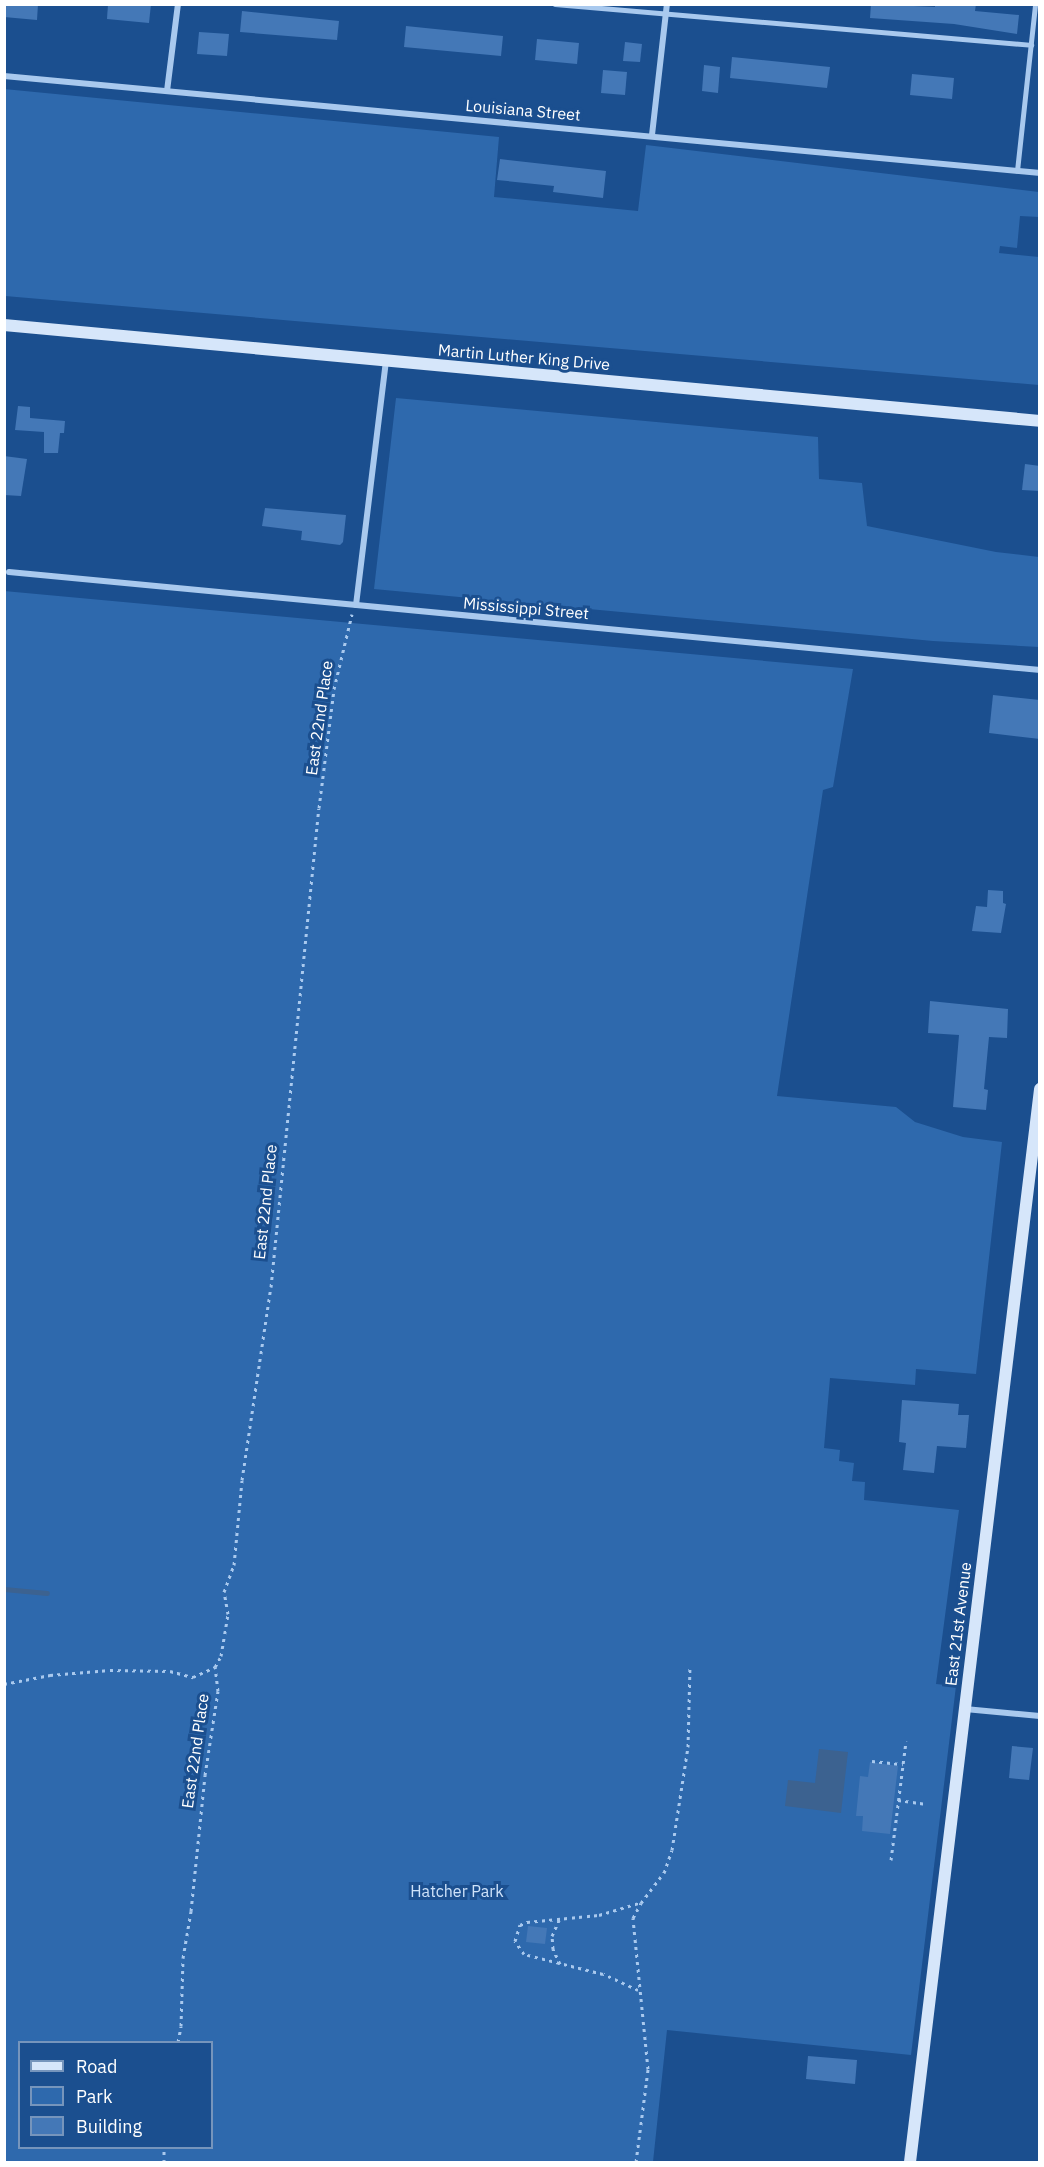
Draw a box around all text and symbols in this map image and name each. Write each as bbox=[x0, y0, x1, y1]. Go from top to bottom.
street label: Louisiana Street bbox=[465, 95, 581, 125]
street label: Martin Luther King Drive bbox=[437, 340, 611, 374]
street label: Mississippi Street bbox=[462, 593, 590, 623]
street label: East 22nd Place bbox=[301, 659, 337, 777]
street label: East 22nd Place bbox=[249, 1144, 281, 1260]
street label: East 21st Avenue bbox=[941, 1561, 975, 1687]
street label: East 22nd Place bbox=[177, 1692, 213, 1810]
park label: Hatcher Park bbox=[410, 1881, 504, 1901]
legend bbox=[18, 2041, 213, 2149]
text: Road bbox=[76, 2055, 117, 2078]
text: Park bbox=[76, 2085, 112, 2108]
text: Building bbox=[76, 2115, 142, 2138]

